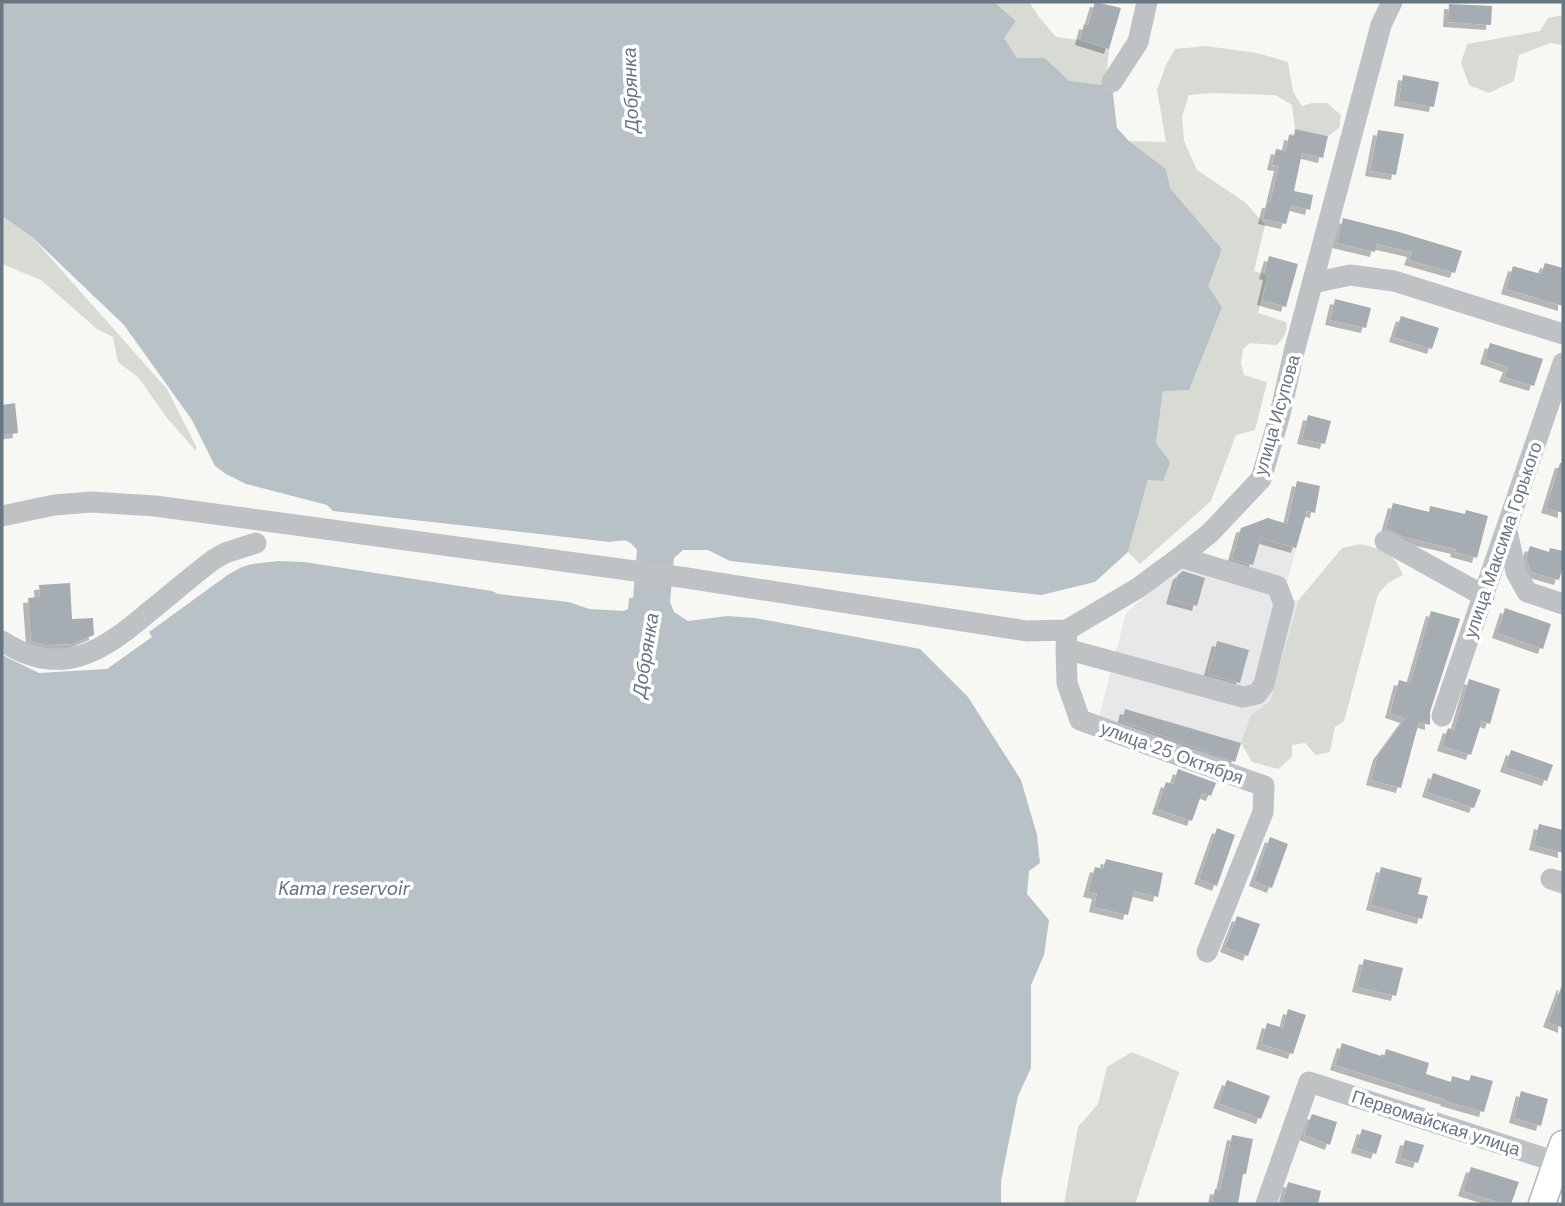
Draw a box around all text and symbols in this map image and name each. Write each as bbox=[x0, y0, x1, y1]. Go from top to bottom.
water label: Добрянка bbox=[617, 47, 645, 135]
street label: улица Исупова bbox=[1248, 351, 1306, 478]
street label: улица Максима Горького bbox=[1458, 439, 1548, 641]
water label: Добрянка bbox=[626, 611, 664, 701]
street label: улица 25 Октября bbox=[1097, 716, 1247, 790]
water label: Kama reservoir bbox=[278, 876, 411, 901]
street label: Первомайская улица bbox=[1349, 1084, 1524, 1162]

